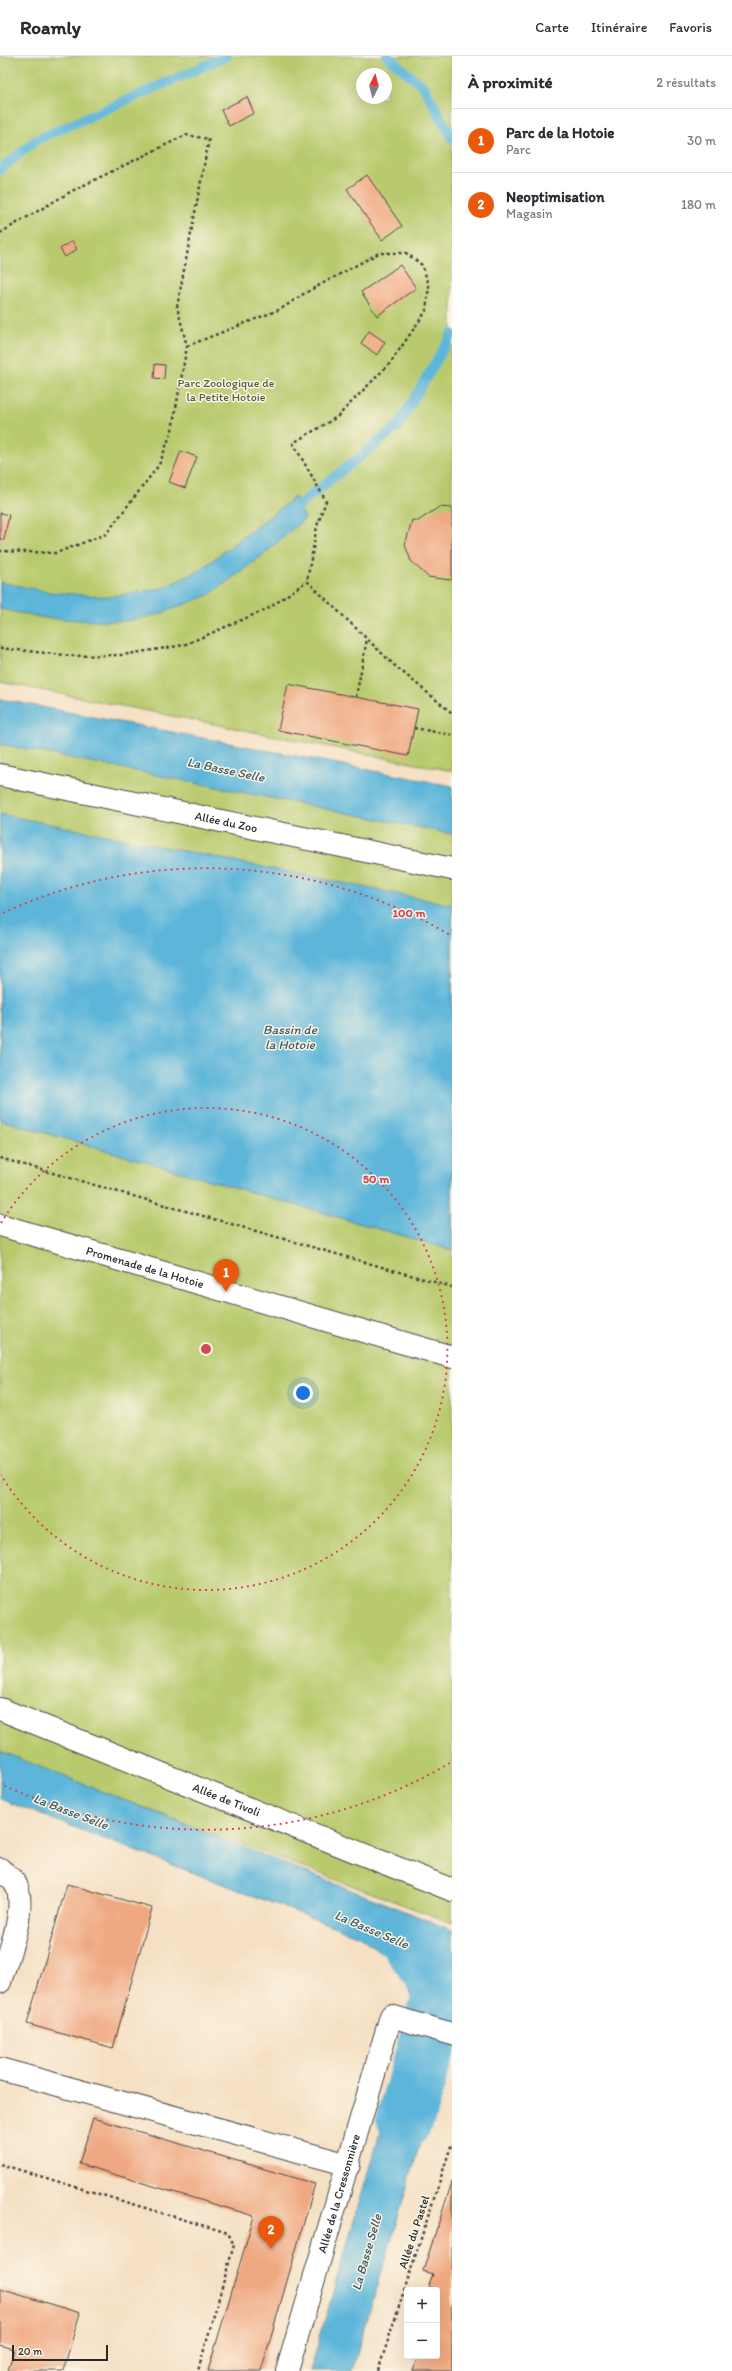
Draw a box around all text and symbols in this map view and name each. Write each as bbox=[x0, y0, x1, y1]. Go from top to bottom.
text: Roamly bbox=[20, 16, 81, 39]
text: Carte bbox=[535, 19, 569, 36]
text: Itinéraire bbox=[591, 19, 647, 36]
text: Favoris bbox=[669, 19, 712, 36]
north arrow bbox=[356, 68, 392, 104]
text: À proximité bbox=[468, 72, 553, 92]
text: 2 résultats bbox=[656, 75, 716, 90]
text: Parc de la Hotoie bbox=[506, 124, 614, 142]
text: 1 bbox=[478, 133, 484, 148]
text: 30 m bbox=[687, 133, 716, 148]
text: Parc bbox=[506, 142, 531, 157]
text: Neoptimisation bbox=[506, 188, 604, 206]
text: 2 bbox=[478, 197, 484, 212]
text: 180 m bbox=[681, 197, 716, 212]
text: Magasin bbox=[506, 206, 553, 221]
park label: Parc Zoologique de la Petite Hotoie bbox=[178, 376, 275, 404]
water label: La Basse Selle bbox=[186, 754, 267, 785]
street label: Allée du Zoo bbox=[194, 809, 259, 835]
text: 100 m bbox=[392, 906, 426, 920]
water label: Bassin de la Hotoie bbox=[263, 1022, 318, 1052]
text: 50 m bbox=[363, 1172, 390, 1186]
street label: Promenade de la Hotoie bbox=[84, 1243, 206, 1291]
pin: 1 bbox=[213, 1259, 239, 1292]
centre of rings bbox=[199, 1342, 213, 1356]
your location bbox=[293, 1383, 313, 1403]
street label: Allée de Tivoli bbox=[191, 1780, 262, 1819]
water label: La Basse Selle bbox=[31, 1790, 111, 1833]
water label: La Basse Selle bbox=[333, 1907, 412, 1952]
street label: Allée de la Cressonnière bbox=[315, 2132, 363, 2255]
street label: Allée du Pastel bbox=[396, 2193, 433, 2271]
water label: La Basse Selle bbox=[348, 2211, 385, 2292]
pin: 2 bbox=[258, 2216, 284, 2249]
map controls bbox=[404, 2287, 440, 2359]
button: + bbox=[404, 2287, 440, 2323]
button: − bbox=[404, 2323, 440, 2359]
scale bar bbox=[12, 2343, 108, 2362]
text: 20 m bbox=[18, 2345, 42, 2358]

